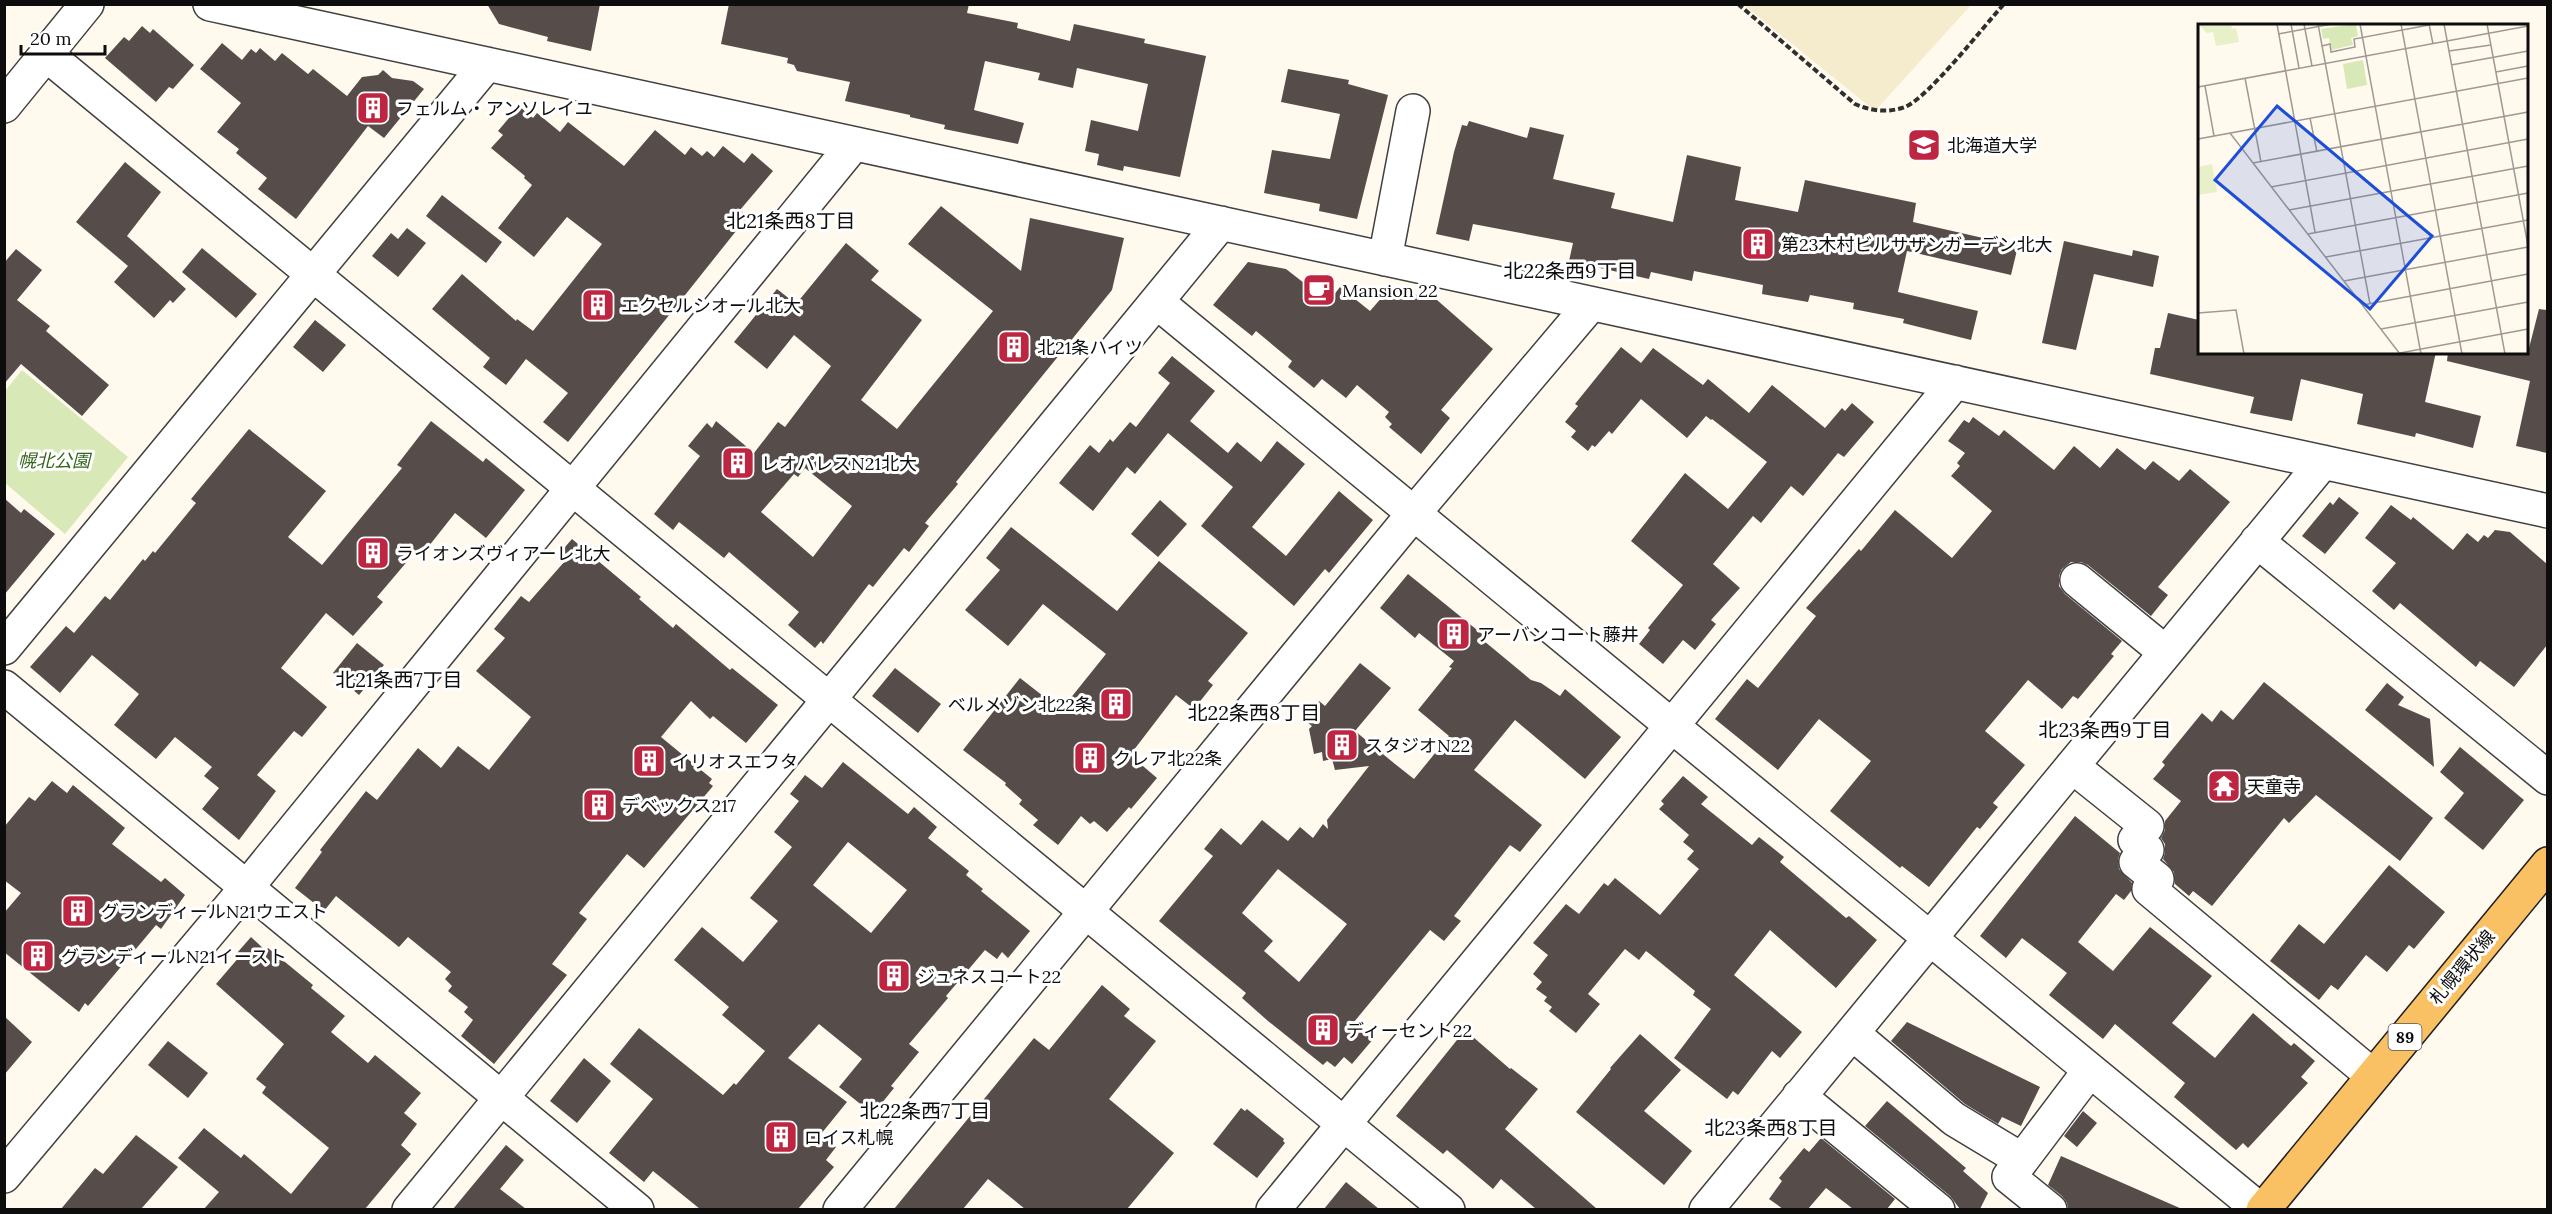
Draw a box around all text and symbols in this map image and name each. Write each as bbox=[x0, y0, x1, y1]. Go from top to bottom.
scale bar bbox=[21, 18, 105, 56]
inset map bbox=[2198, 24, 2528, 354]
text: 20 m bbox=[30, 27, 72, 50]
building icon: フェルム・アンソレイユ bbox=[355, 90, 391, 126]
place label: フェルム・アンソレイユ bbox=[396, 97, 593, 120]
school or university icon: 北海道大学 bbox=[1906, 127, 1942, 163]
place label: 北海道大学 bbox=[1947, 134, 2037, 157]
district label: 北21条西8丁目 bbox=[726, 208, 856, 233]
building icon: 第23木村ビルサザンガーデン北大 bbox=[1740, 226, 1776, 262]
place label: 第23木村ビルサザンガーデン北大 bbox=[1781, 233, 2052, 256]
district label: 北22条西9丁目 bbox=[1503, 258, 1637, 283]
cafe icon: Mansion 22 bbox=[1301, 272, 1337, 308]
place label: Mansion 22 bbox=[1342, 279, 1438, 302]
building icon: エクセルシオール北大 bbox=[580, 287, 616, 323]
place label: エクセルシオール北大 bbox=[621, 294, 801, 317]
building icon: 北21条ハイツ bbox=[996, 329, 1032, 365]
place label: 北21条ハイツ bbox=[1037, 336, 1143, 359]
building icon: レオパレスN21北大 bbox=[720, 445, 756, 481]
park label: 幌北公園 bbox=[18, 449, 93, 472]
place label: レオパレスN21北大 bbox=[761, 452, 917, 475]
building icon: ライオンズヴィアーレ北大 bbox=[355, 535, 391, 571]
place label: ライオンズヴィアーレ北大 bbox=[396, 542, 611, 565]
building icon: アーバンコート藤井 bbox=[1436, 616, 1472, 652]
place label: アーバンコート藤井 bbox=[1477, 623, 1639, 646]
district label: 北21条西7丁目 bbox=[335, 667, 463, 692]
building icon: ベルメゾン北22条 bbox=[1098, 686, 1134, 722]
place label: ベルメゾン北22条 bbox=[948, 693, 1093, 716]
district label: 北22条西8丁目 bbox=[1188, 700, 1320, 725]
district label: 北23条西9丁目 bbox=[2038, 717, 2172, 742]
building icon: スタジオN22 bbox=[1324, 727, 1360, 763]
place label: スタジオN22 bbox=[1365, 734, 1470, 757]
building icon: クレア北22条 bbox=[1072, 740, 1108, 776]
building icon: イリオスエフタ bbox=[631, 743, 667, 779]
place label: クレア北22条 bbox=[1113, 747, 1222, 770]
place label: イリオスエフタ bbox=[672, 750, 798, 773]
temple icon: 天童寺 bbox=[2206, 768, 2242, 804]
place label: 天童寺 bbox=[2247, 775, 2301, 798]
building icon: デベックス217 bbox=[581, 787, 617, 823]
place label: デベックス217 bbox=[622, 794, 736, 817]
building icon: グランディールN21ウエスト bbox=[60, 893, 96, 929]
place label: グランディールN21ウエスト bbox=[101, 900, 328, 923]
street label: 札幌環状線 bbox=[2424, 925, 2500, 1009]
building icon: グランディールN21イースト bbox=[20, 938, 56, 974]
place label: グランディールN21イースト bbox=[61, 945, 287, 968]
building icon: ジュネスコート22 bbox=[876, 958, 912, 994]
place label: ジュネスコート22 bbox=[917, 965, 1061, 988]
building icon: ディーセント22 bbox=[1305, 1012, 1341, 1048]
place label: ディーセント22 bbox=[1346, 1019, 1472, 1042]
road number: 89 bbox=[2388, 1024, 2422, 1050]
district label: 北22条西7丁目 bbox=[860, 1098, 990, 1123]
district label: 北23条西8丁目 bbox=[1705, 1115, 1837, 1140]
building icon: ロイス札幌 bbox=[763, 1119, 799, 1155]
place label: ロイス札幌 bbox=[804, 1126, 893, 1149]

